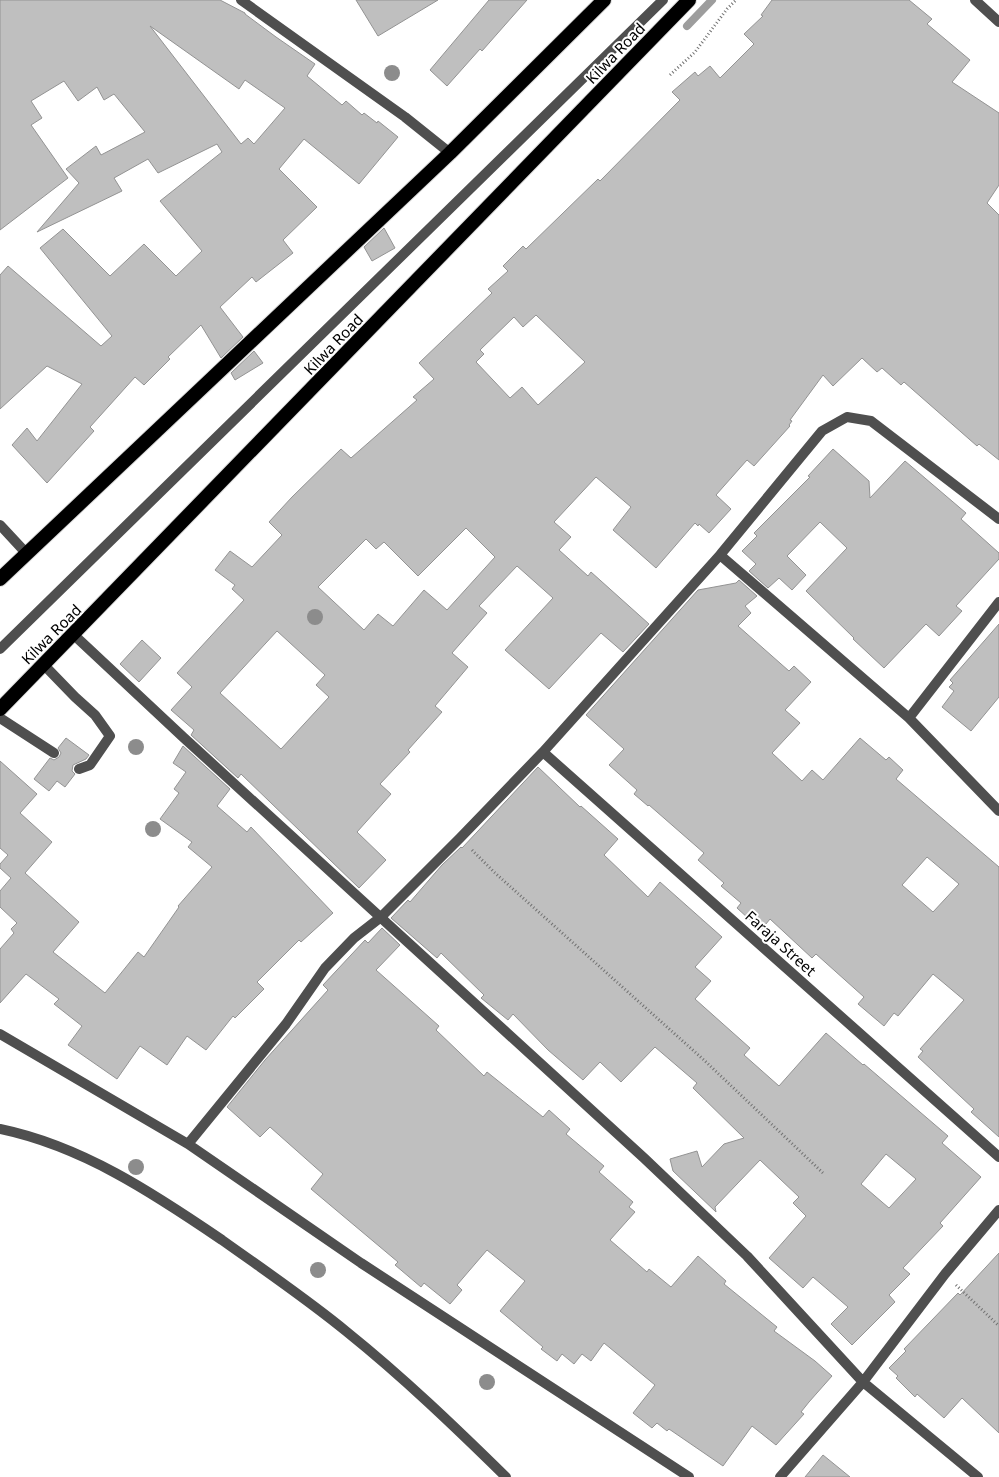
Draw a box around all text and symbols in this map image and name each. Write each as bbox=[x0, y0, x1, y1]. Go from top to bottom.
street label: Kilwa Road bbox=[581, 18, 649, 88]
street label: Kilwa Road bbox=[299, 309, 367, 379]
street label: Kilwa Road bbox=[17, 600, 85, 668]
street label: Faraja Street bbox=[741, 906, 821, 980]

